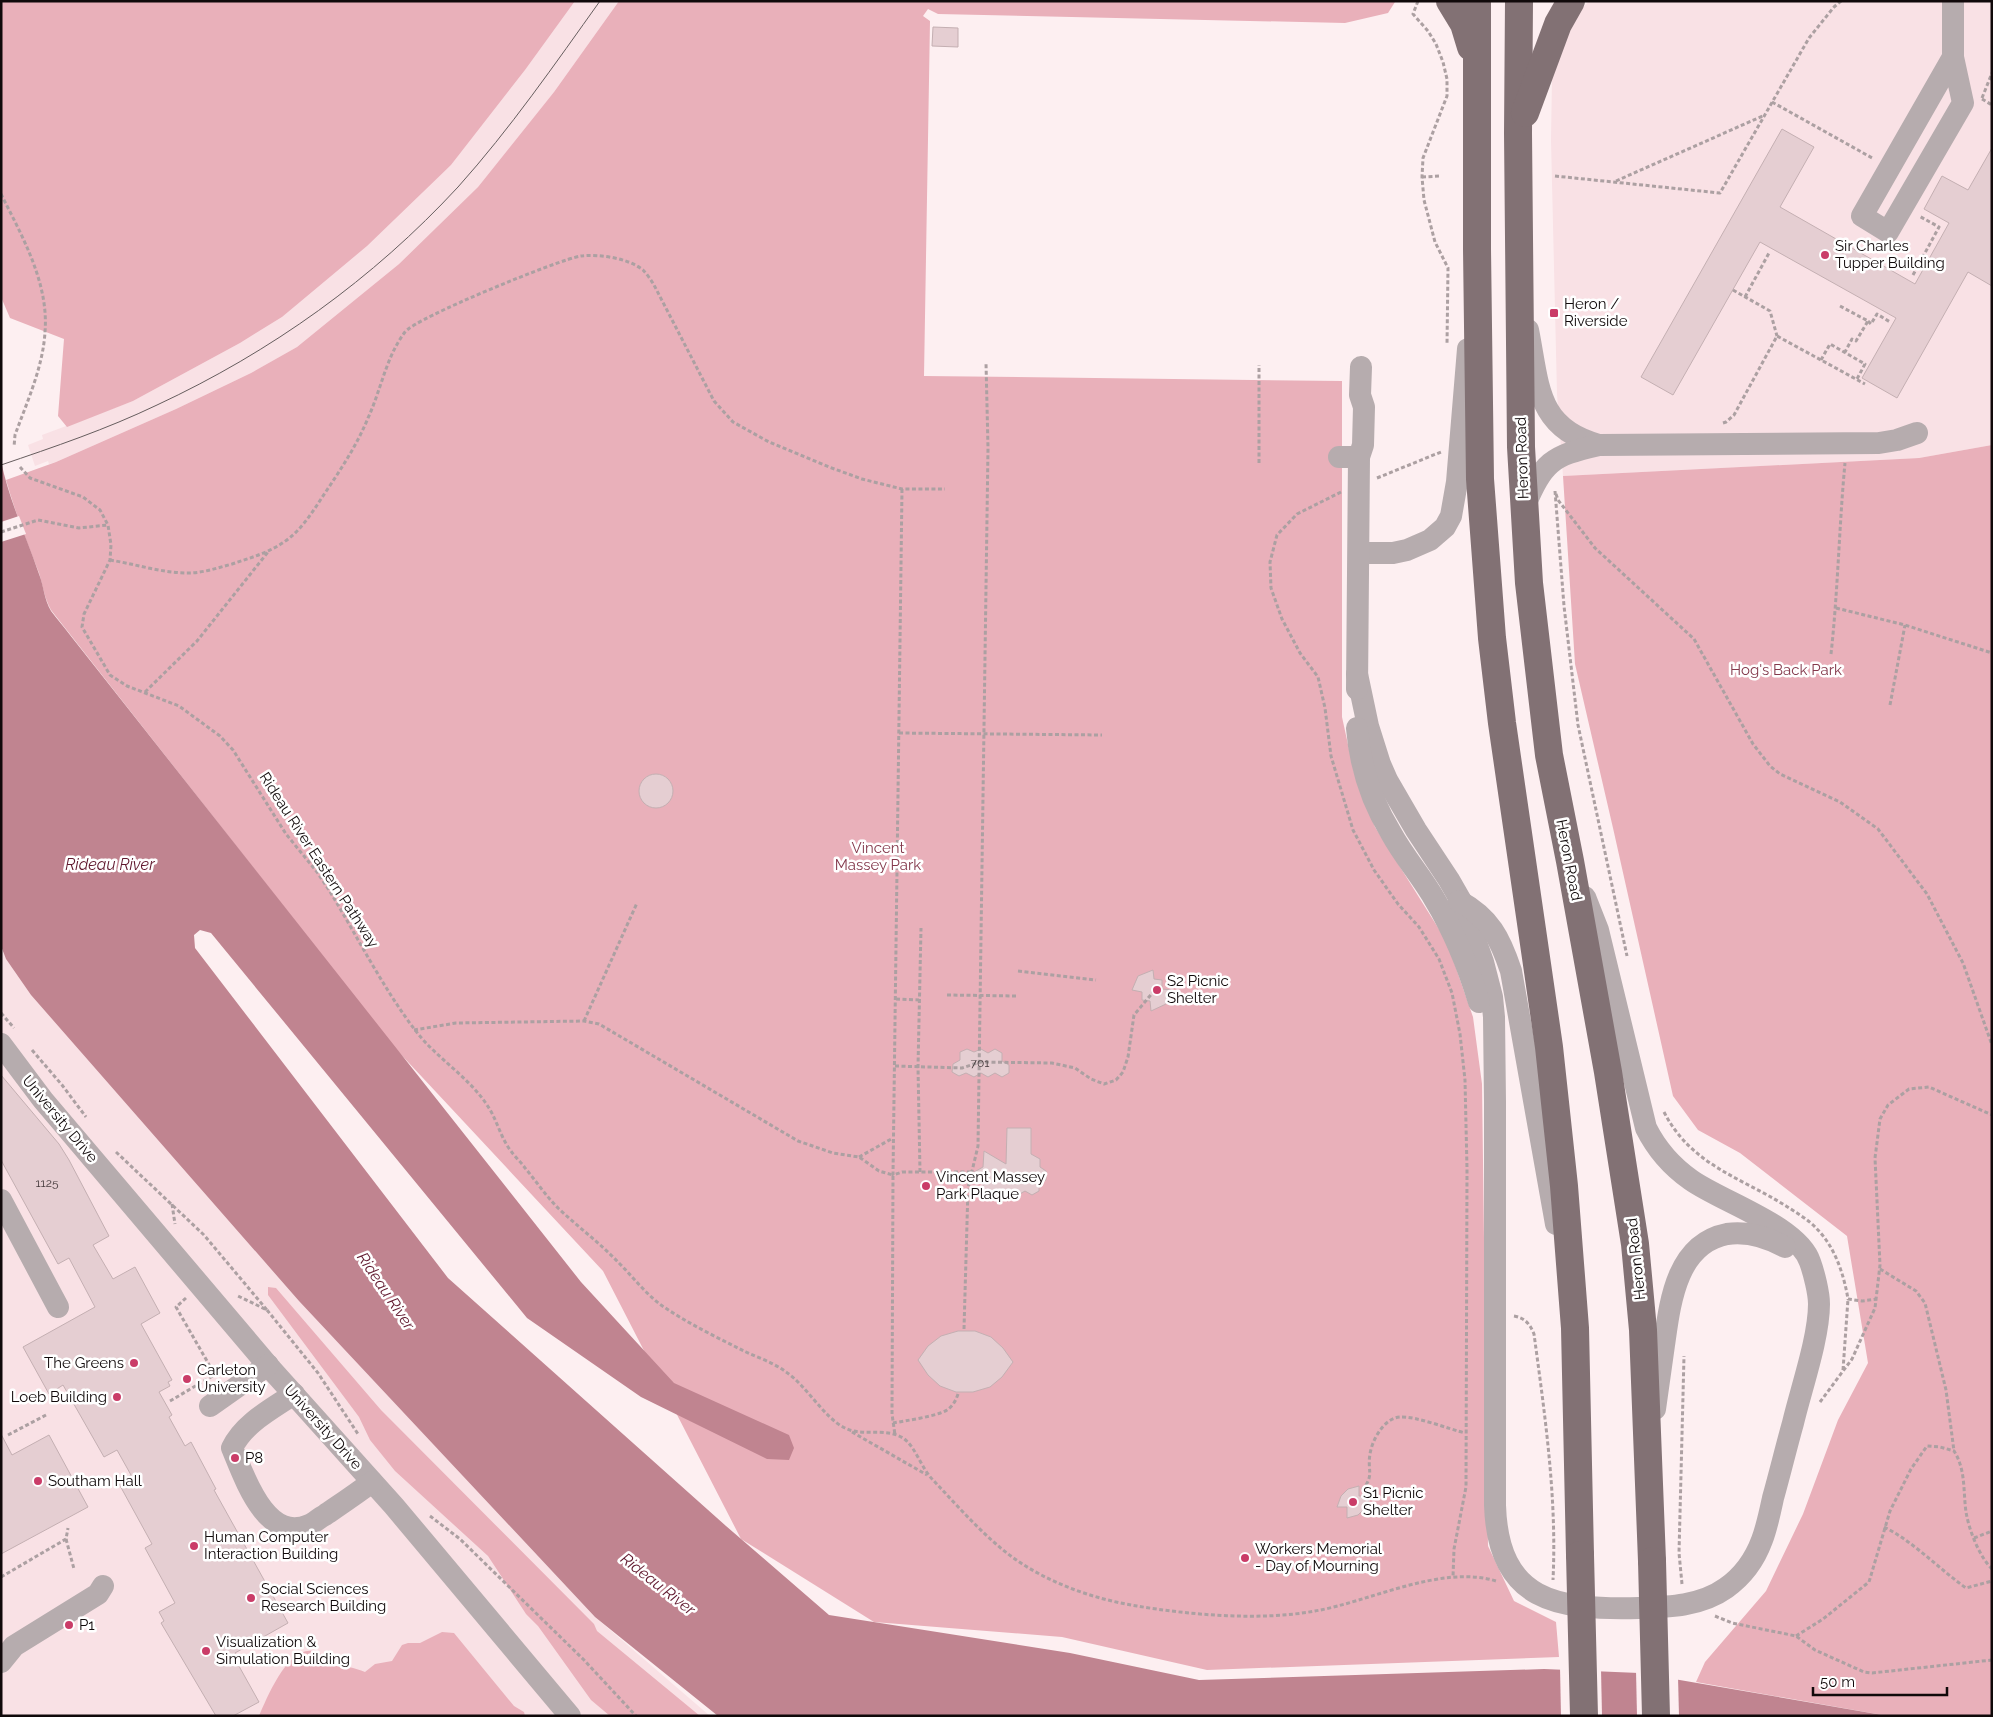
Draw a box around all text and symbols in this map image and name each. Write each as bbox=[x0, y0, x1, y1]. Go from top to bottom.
place label: Sir Charles Tupper Building bbox=[1835, 237, 1945, 272]
marker: Sir Charles Tupper Building bbox=[1819, 249, 1831, 261]
place label: Heron / Riverside bbox=[1564, 295, 1628, 330]
marker: Heron / Riverside bbox=[1548, 307, 1560, 319]
street label: Heron Road bbox=[1512, 417, 1532, 499]
park label: Hog's Back Park bbox=[1730, 661, 1842, 679]
street label: Rideau River Eastern Pathway bbox=[256, 769, 382, 951]
street label: Heron Road bbox=[1552, 818, 1586, 902]
park label: Vincent Massey Park bbox=[835, 839, 921, 874]
water label: Rideau River bbox=[65, 855, 155, 874]
place label: S2 Picnic Shelter bbox=[1167, 972, 1229, 1007]
marker: S2 Picnic Shelter bbox=[1151, 984, 1163, 996]
house number: 701 bbox=[971, 1056, 989, 1070]
street label: University Drive bbox=[18, 1072, 102, 1166]
place label: Vincent Massey Park Plaque bbox=[936, 1168, 1045, 1203]
house number: 1125 bbox=[35, 1176, 59, 1190]
marker: Vincent Massey Park Plaque bbox=[920, 1180, 932, 1192]
street label: Heron Road bbox=[1623, 1217, 1649, 1301]
water label: Rideau River bbox=[353, 1249, 419, 1334]
place label: The Greens bbox=[44, 1354, 124, 1372]
marker: The Greens bbox=[128, 1357, 140, 1369]
place label: Carleton University bbox=[197, 1361, 266, 1396]
marker: Carleton University bbox=[181, 1373, 193, 1385]
street label: University Drive bbox=[280, 1381, 366, 1473]
place label: Loeb Building bbox=[11, 1388, 107, 1406]
marker: Loeb Building bbox=[111, 1391, 123, 1403]
place label: P8 bbox=[245, 1449, 263, 1467]
marker: P8 bbox=[229, 1452, 241, 1464]
place label: Southam Hall bbox=[48, 1472, 143, 1490]
marker: Southam Hall bbox=[32, 1475, 44, 1487]
place label: S1 Picnic Shelter bbox=[1363, 1484, 1423, 1519]
marker: S1 Picnic Shelter bbox=[1347, 1496, 1359, 1508]
place label: Human Computer Interaction Building bbox=[204, 1528, 338, 1563]
marker: Human Computer Interaction Building bbox=[188, 1540, 200, 1552]
place label: Workers Memorial - Day of Mourning bbox=[1255, 1540, 1383, 1575]
water label: Rideau River bbox=[617, 1549, 699, 1619]
marker: Workers Memorial - Day of Mourning bbox=[1239, 1552, 1251, 1564]
place label: Social Sciences Research Building bbox=[261, 1580, 386, 1615]
marker: Social Sciences Research Building bbox=[245, 1592, 257, 1604]
place label: P1 bbox=[79, 1616, 95, 1634]
marker: P1 bbox=[63, 1619, 75, 1631]
place label: Visualization & Simulation Building bbox=[216, 1633, 350, 1668]
marker: Visualization & Simulation Building bbox=[200, 1645, 212, 1657]
scale bar bbox=[1813, 1664, 1947, 1696]
text: 50 m bbox=[1820, 1673, 1855, 1691]

